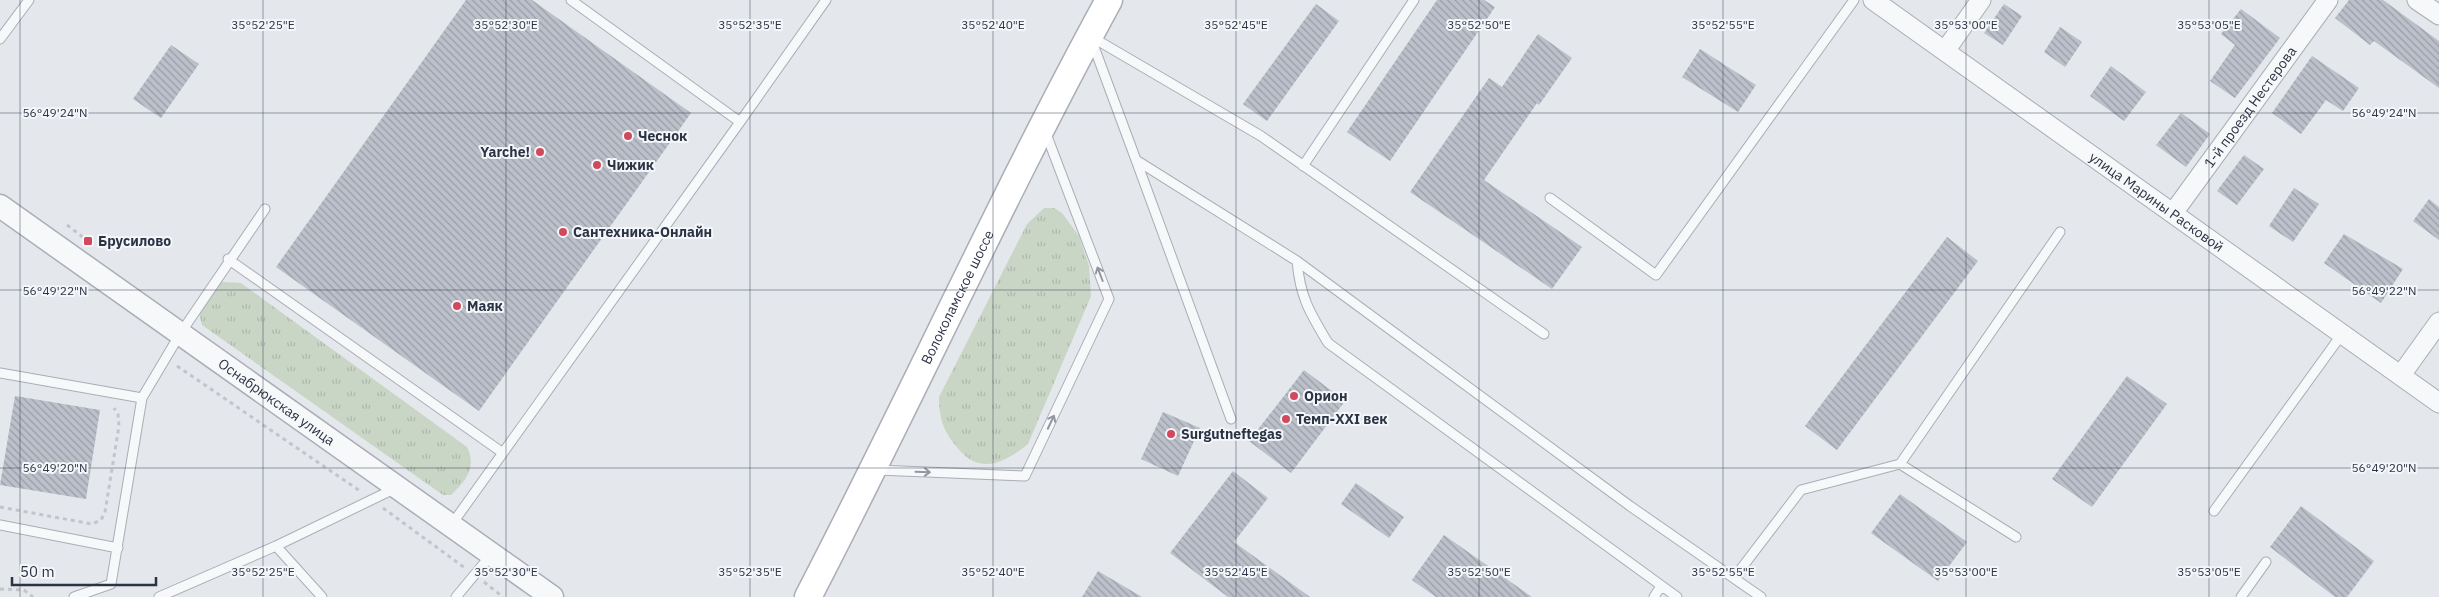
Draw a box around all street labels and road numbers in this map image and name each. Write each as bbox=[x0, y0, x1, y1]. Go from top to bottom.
street label: 1-й проезд Нестерова bbox=[2200, 42, 2301, 171]
street label: улица Марины Расковой bbox=[2086, 148, 2227, 256]
street label: Волоколамское шоссе bbox=[917, 227, 998, 367]
street label: Оснабрюкская улица bbox=[215, 354, 339, 450]

